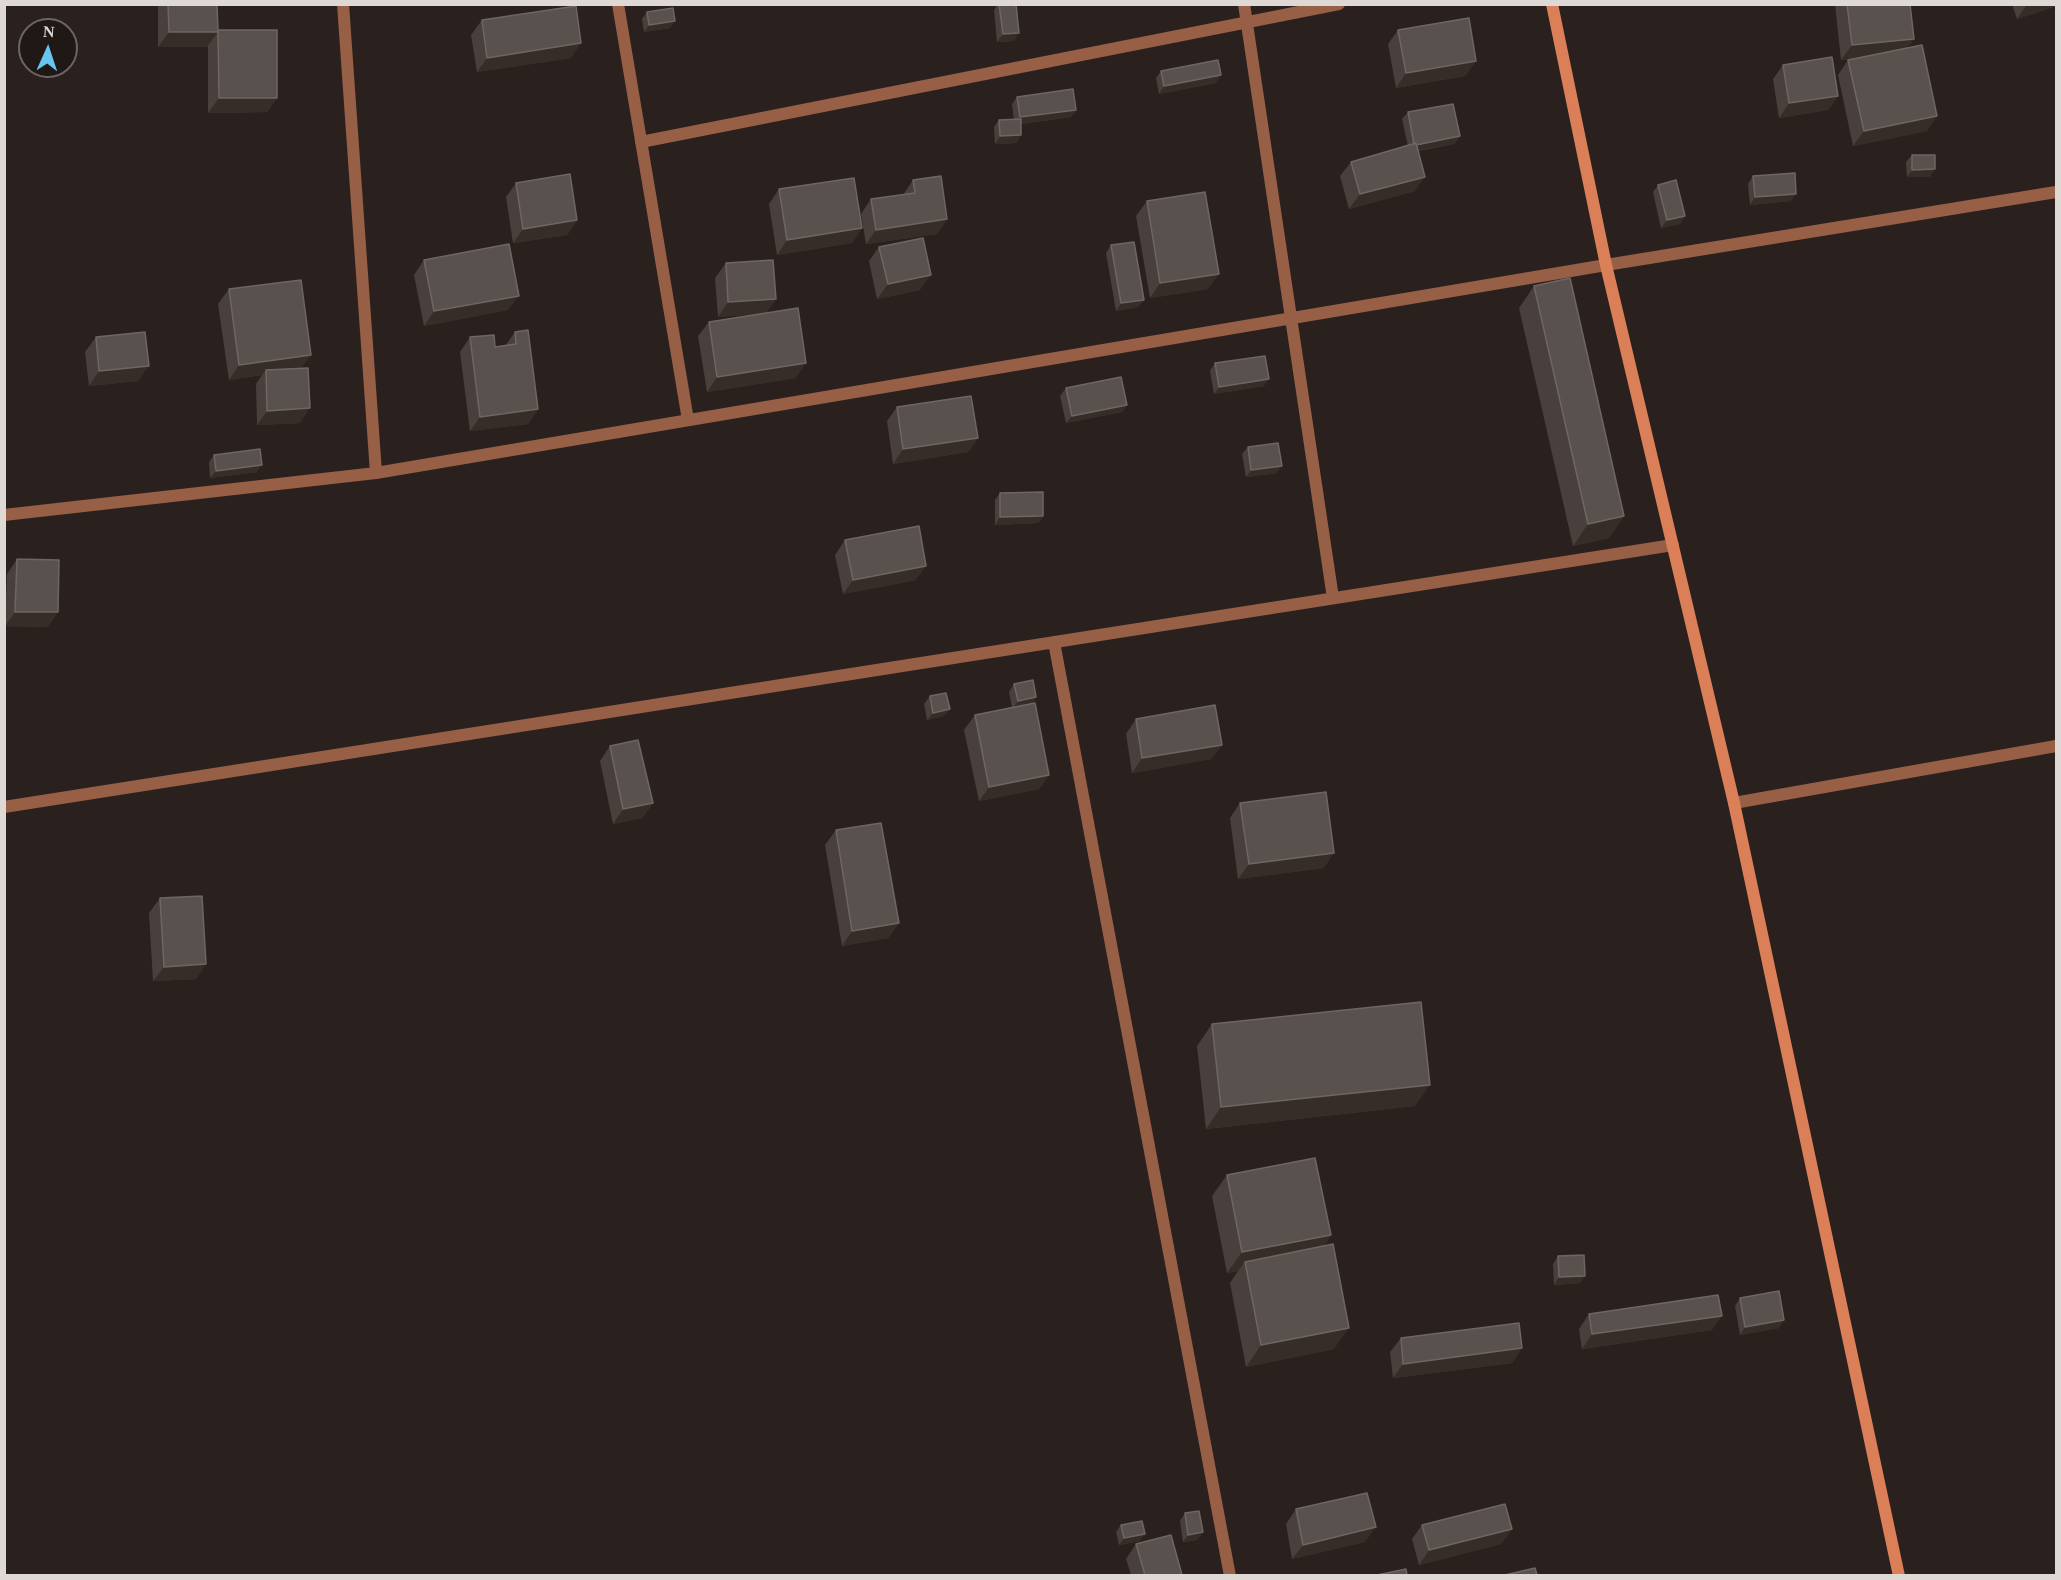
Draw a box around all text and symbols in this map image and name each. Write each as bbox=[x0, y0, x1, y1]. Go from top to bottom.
north arrow bbox=[18, 18, 78, 78]
text: N bbox=[43, 23, 55, 40]

